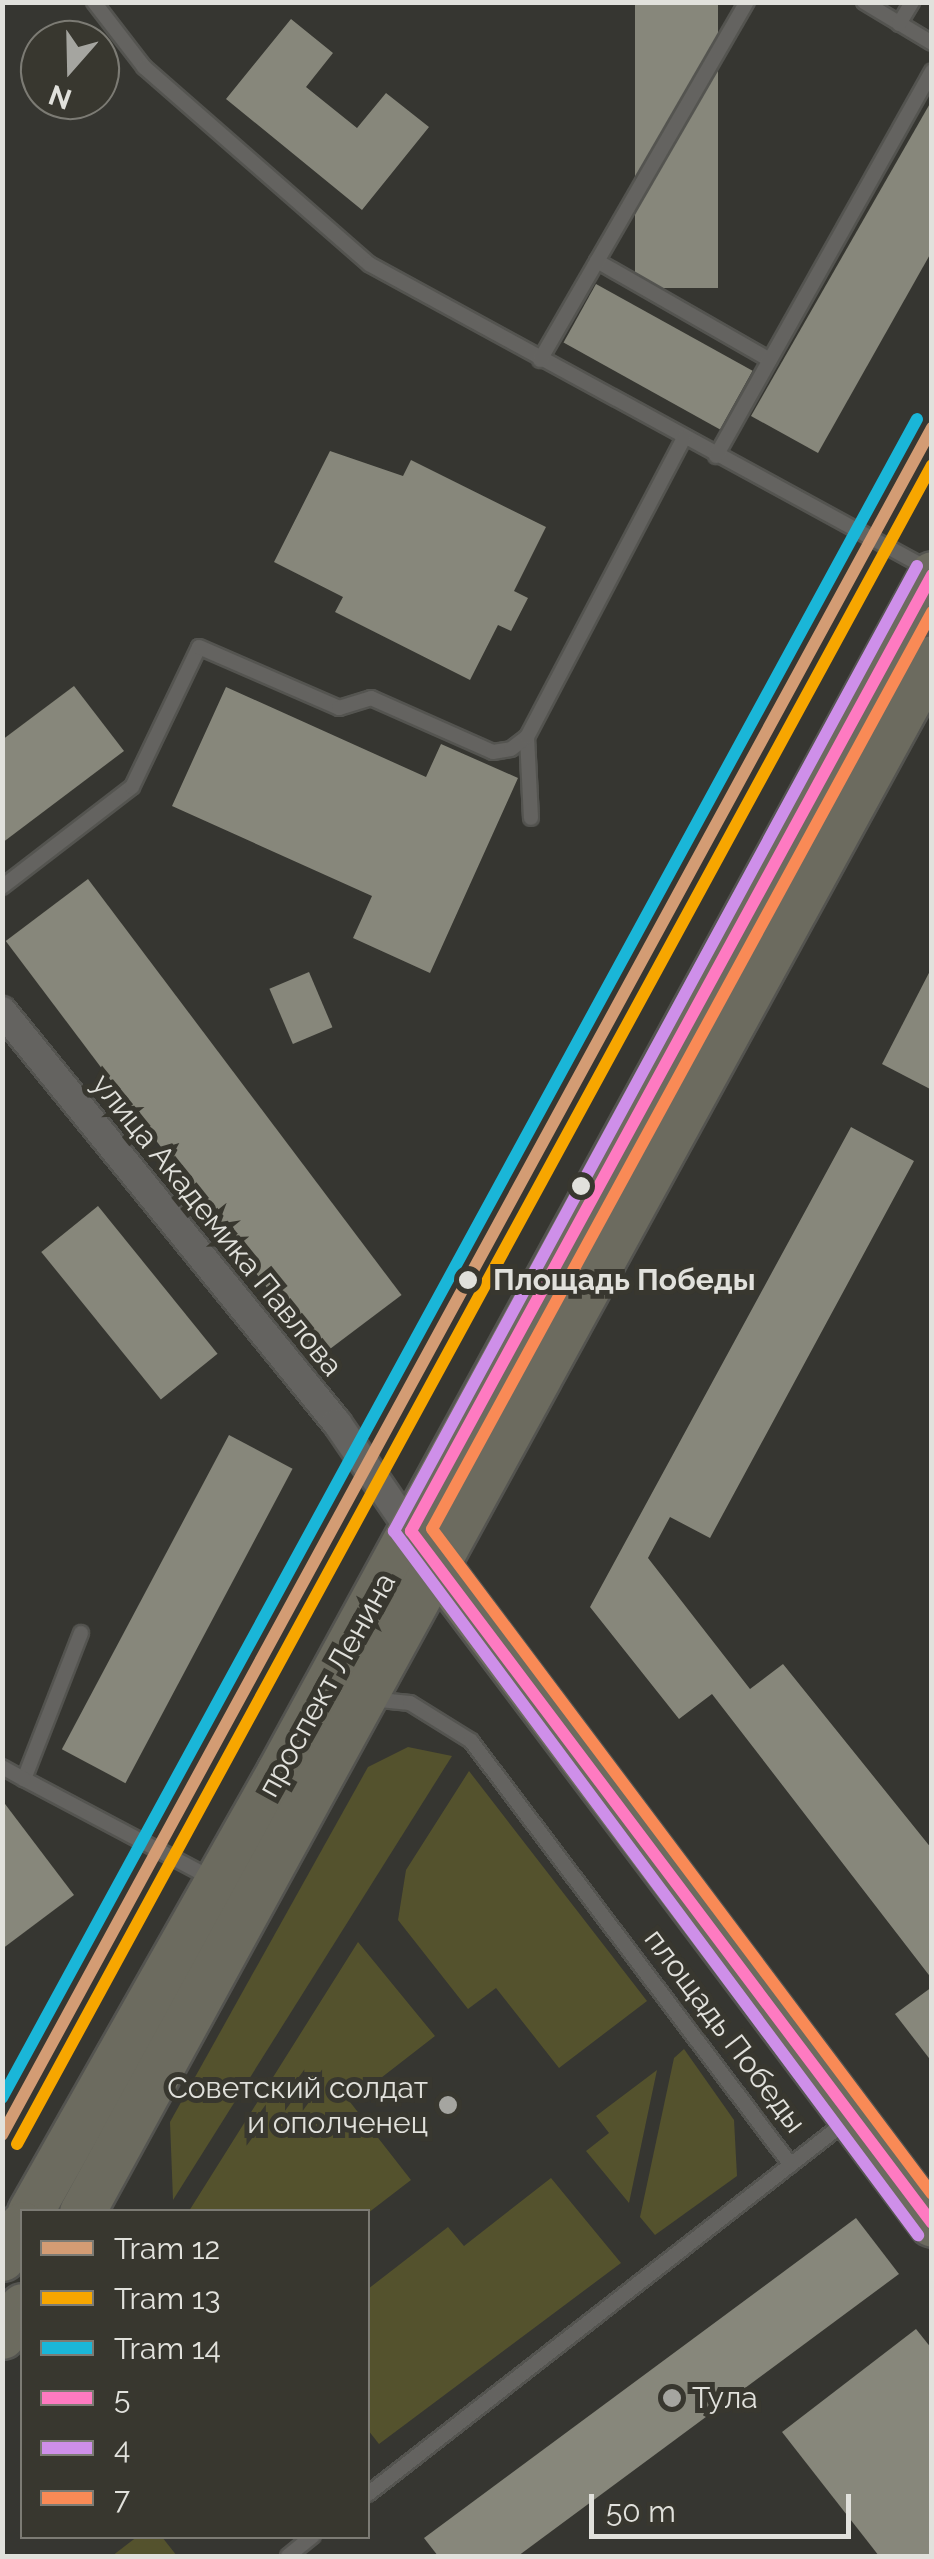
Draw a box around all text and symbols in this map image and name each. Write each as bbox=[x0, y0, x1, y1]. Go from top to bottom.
north arrow bbox=[20, 20, 120, 120]
text: N bbox=[45, 78, 76, 116]
street label: улица Академика Павлова bbox=[84, 1066, 350, 1384]
unlabelled marker bbox=[571, 1176, 591, 1196]
place label: Площадь Победы bbox=[493, 1262, 755, 1298]
marker: Площадь Победы bbox=[452, 1264, 484, 1296]
street label: проспект Ленина bbox=[250, 1567, 404, 1803]
street label: площадь Победы bbox=[637, 1922, 813, 2140]
place label: Советский солдат и ополченец bbox=[167, 2070, 428, 2140]
marker: Советский солдат и ополченец bbox=[437, 2094, 459, 2116]
legend bbox=[20, 2209, 370, 2539]
text: Tram 12 bbox=[114, 2231, 220, 2266]
text: Tram 13 bbox=[114, 2281, 221, 2316]
text: Tram 14 bbox=[114, 2331, 221, 2366]
place label: Тула bbox=[692, 2380, 758, 2416]
text: 5 bbox=[114, 2381, 130, 2416]
marker: Тула bbox=[661, 2387, 683, 2409]
text: 4 bbox=[114, 2431, 130, 2466]
scale bar bbox=[594, 2474, 856, 2536]
text: 7 bbox=[114, 2481, 130, 2516]
text: 50 m bbox=[606, 2494, 676, 2529]

